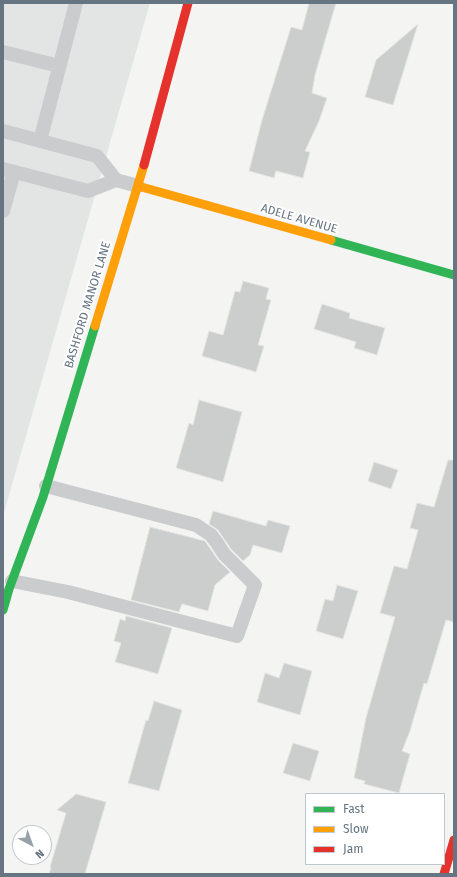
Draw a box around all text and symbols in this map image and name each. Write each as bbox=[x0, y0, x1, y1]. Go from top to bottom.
street label: ADELE AVENUE bbox=[259, 201, 339, 237]
street label: BASHFORD MANOR LANE bbox=[62, 240, 114, 370]
legend bbox=[305, 793, 445, 865]
text: Fast bbox=[343, 802, 365, 816]
text: Slow bbox=[343, 822, 369, 836]
north arrow bbox=[12, 825, 52, 865]
text: Jam bbox=[343, 842, 363, 856]
text: N bbox=[33, 846, 47, 861]

